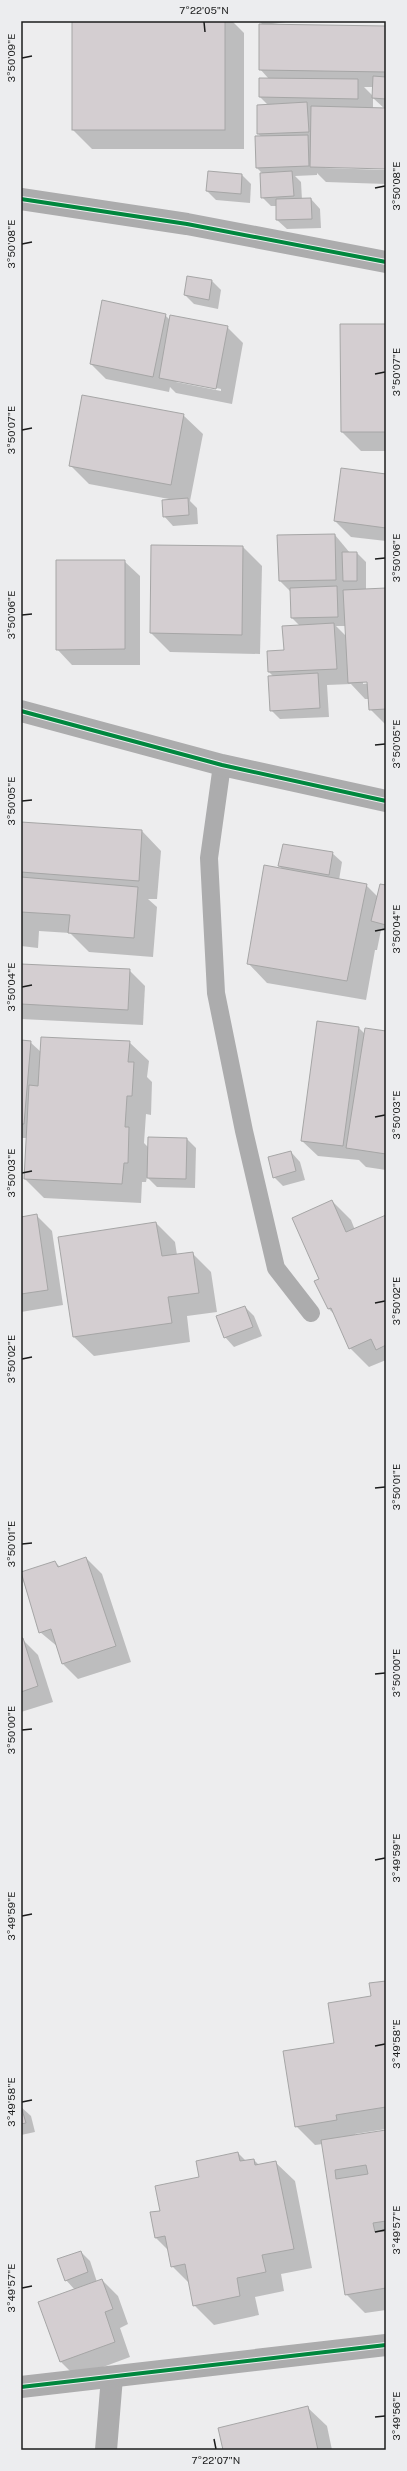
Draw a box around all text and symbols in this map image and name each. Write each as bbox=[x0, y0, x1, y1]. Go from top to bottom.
text: 7°22'05"N bbox=[179, 4, 229, 16]
text: 3°50'09"E bbox=[5, 34, 17, 82]
text: 3°50'08"E bbox=[390, 162, 402, 210]
text: 3°50'08"E bbox=[5, 220, 17, 268]
text: 3°50'07"E bbox=[390, 348, 402, 396]
text: 3°50'07"E bbox=[5, 406, 17, 454]
text: 3°50'06"E bbox=[390, 534, 402, 582]
text: 3°50'06"E bbox=[5, 591, 17, 639]
text: 3°50'05"E bbox=[390, 720, 402, 768]
text: 3°50'05"E bbox=[5, 777, 17, 825]
text: 3°50'04"E bbox=[390, 905, 402, 953]
text: 3°50'04"E bbox=[5, 963, 17, 1011]
text: 3°50'03"E bbox=[390, 1091, 402, 1139]
text: 3°50'03"E bbox=[5, 1149, 17, 1197]
text: 3°50'02"E bbox=[390, 1277, 402, 1325]
text: 3°50'02"E bbox=[5, 1335, 17, 1383]
text: 3°50'01"E bbox=[390, 1464, 402, 1510]
text: 3°50'01"E bbox=[5, 1521, 17, 1567]
text: 3°50'00"E bbox=[390, 1649, 402, 1697]
text: 3°50'00"E bbox=[5, 1706, 17, 1754]
text: 3°49'59"E bbox=[390, 1833, 402, 1883]
text: 3°49'59"E bbox=[5, 1891, 17, 1941]
text: 3°49'58"E bbox=[390, 2019, 402, 2069]
text: 3°49'58"E bbox=[5, 2077, 17, 2127]
text: 3°49'57"E bbox=[390, 2206, 402, 2254]
text: 3°49'57"E bbox=[5, 2264, 17, 2312]
text: 3°49'56"E bbox=[390, 2391, 402, 2441]
text: 7°22'07"N bbox=[192, 2454, 240, 2466]

